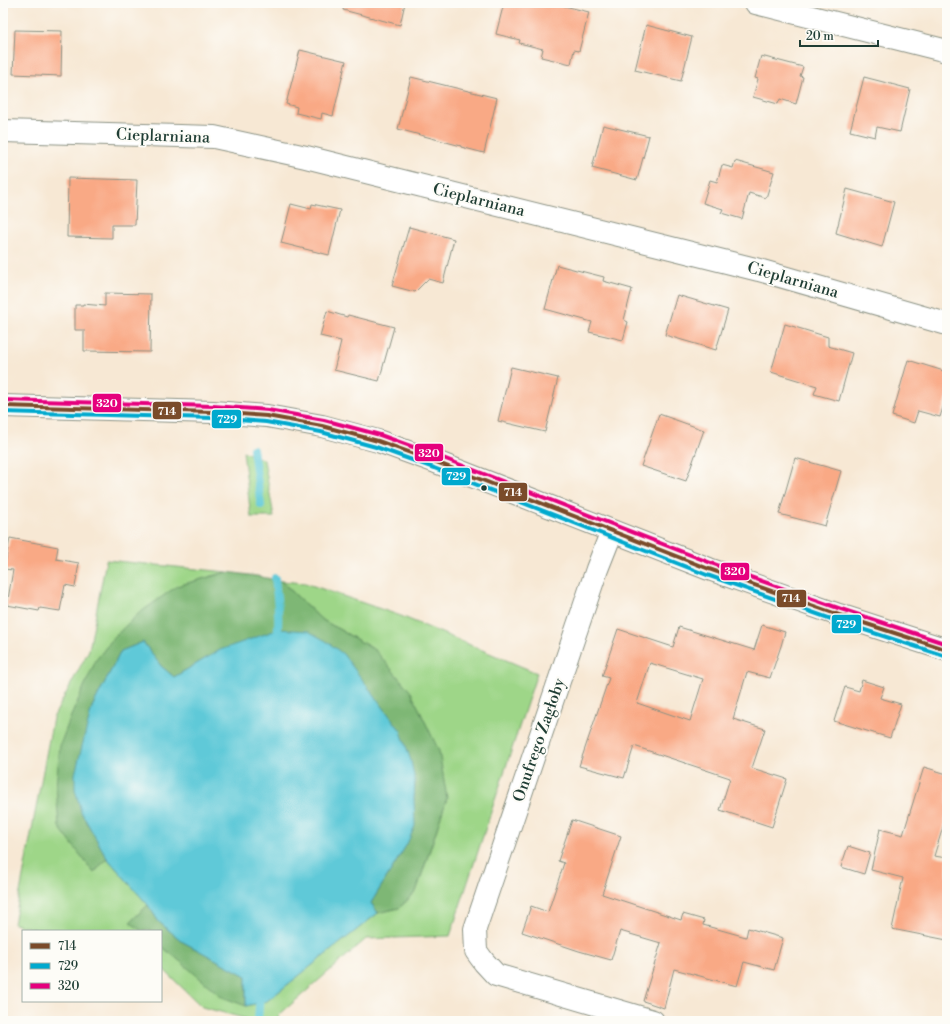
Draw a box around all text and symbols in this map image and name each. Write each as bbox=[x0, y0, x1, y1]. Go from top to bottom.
scale bar bbox=[800, 22, 878, 48]
text: 20 m bbox=[806, 29, 834, 44]
street label: Cieplarniana bbox=[116, 124, 211, 148]
street label: Cieplarniana bbox=[431, 179, 528, 221]
street label: Cieplarniana bbox=[745, 257, 842, 303]
line badge: 320 bbox=[92, 393, 122, 413]
text: 320 bbox=[96, 397, 118, 411]
line badge: 714 bbox=[152, 401, 182, 420]
text: 714 bbox=[158, 405, 176, 419]
line badge: 729 bbox=[211, 409, 242, 429]
text: 729 bbox=[217, 413, 237, 427]
line badge: 320 bbox=[414, 443, 444, 462]
text: 320 bbox=[418, 447, 440, 461]
line badge: 729 bbox=[441, 467, 471, 486]
text: 729 bbox=[446, 470, 466, 484]
line badge: 714 bbox=[498, 482, 528, 502]
unlabelled marker bbox=[479, 483, 489, 493]
text: 714 bbox=[504, 486, 522, 500]
line badge: 320 bbox=[720, 562, 750, 581]
text: 320 bbox=[724, 565, 746, 579]
line badge: 714 bbox=[776, 589, 807, 608]
text: 714 bbox=[782, 592, 800, 606]
line badge: 729 bbox=[831, 614, 862, 634]
text: 729 bbox=[836, 618, 856, 632]
street label: Onufrego Zagłoby bbox=[508, 675, 570, 805]
legend bbox=[22, 930, 162, 1002]
text: 714 bbox=[58, 939, 76, 954]
text: 729 bbox=[58, 959, 78, 974]
text: 320 bbox=[58, 979, 79, 994]

